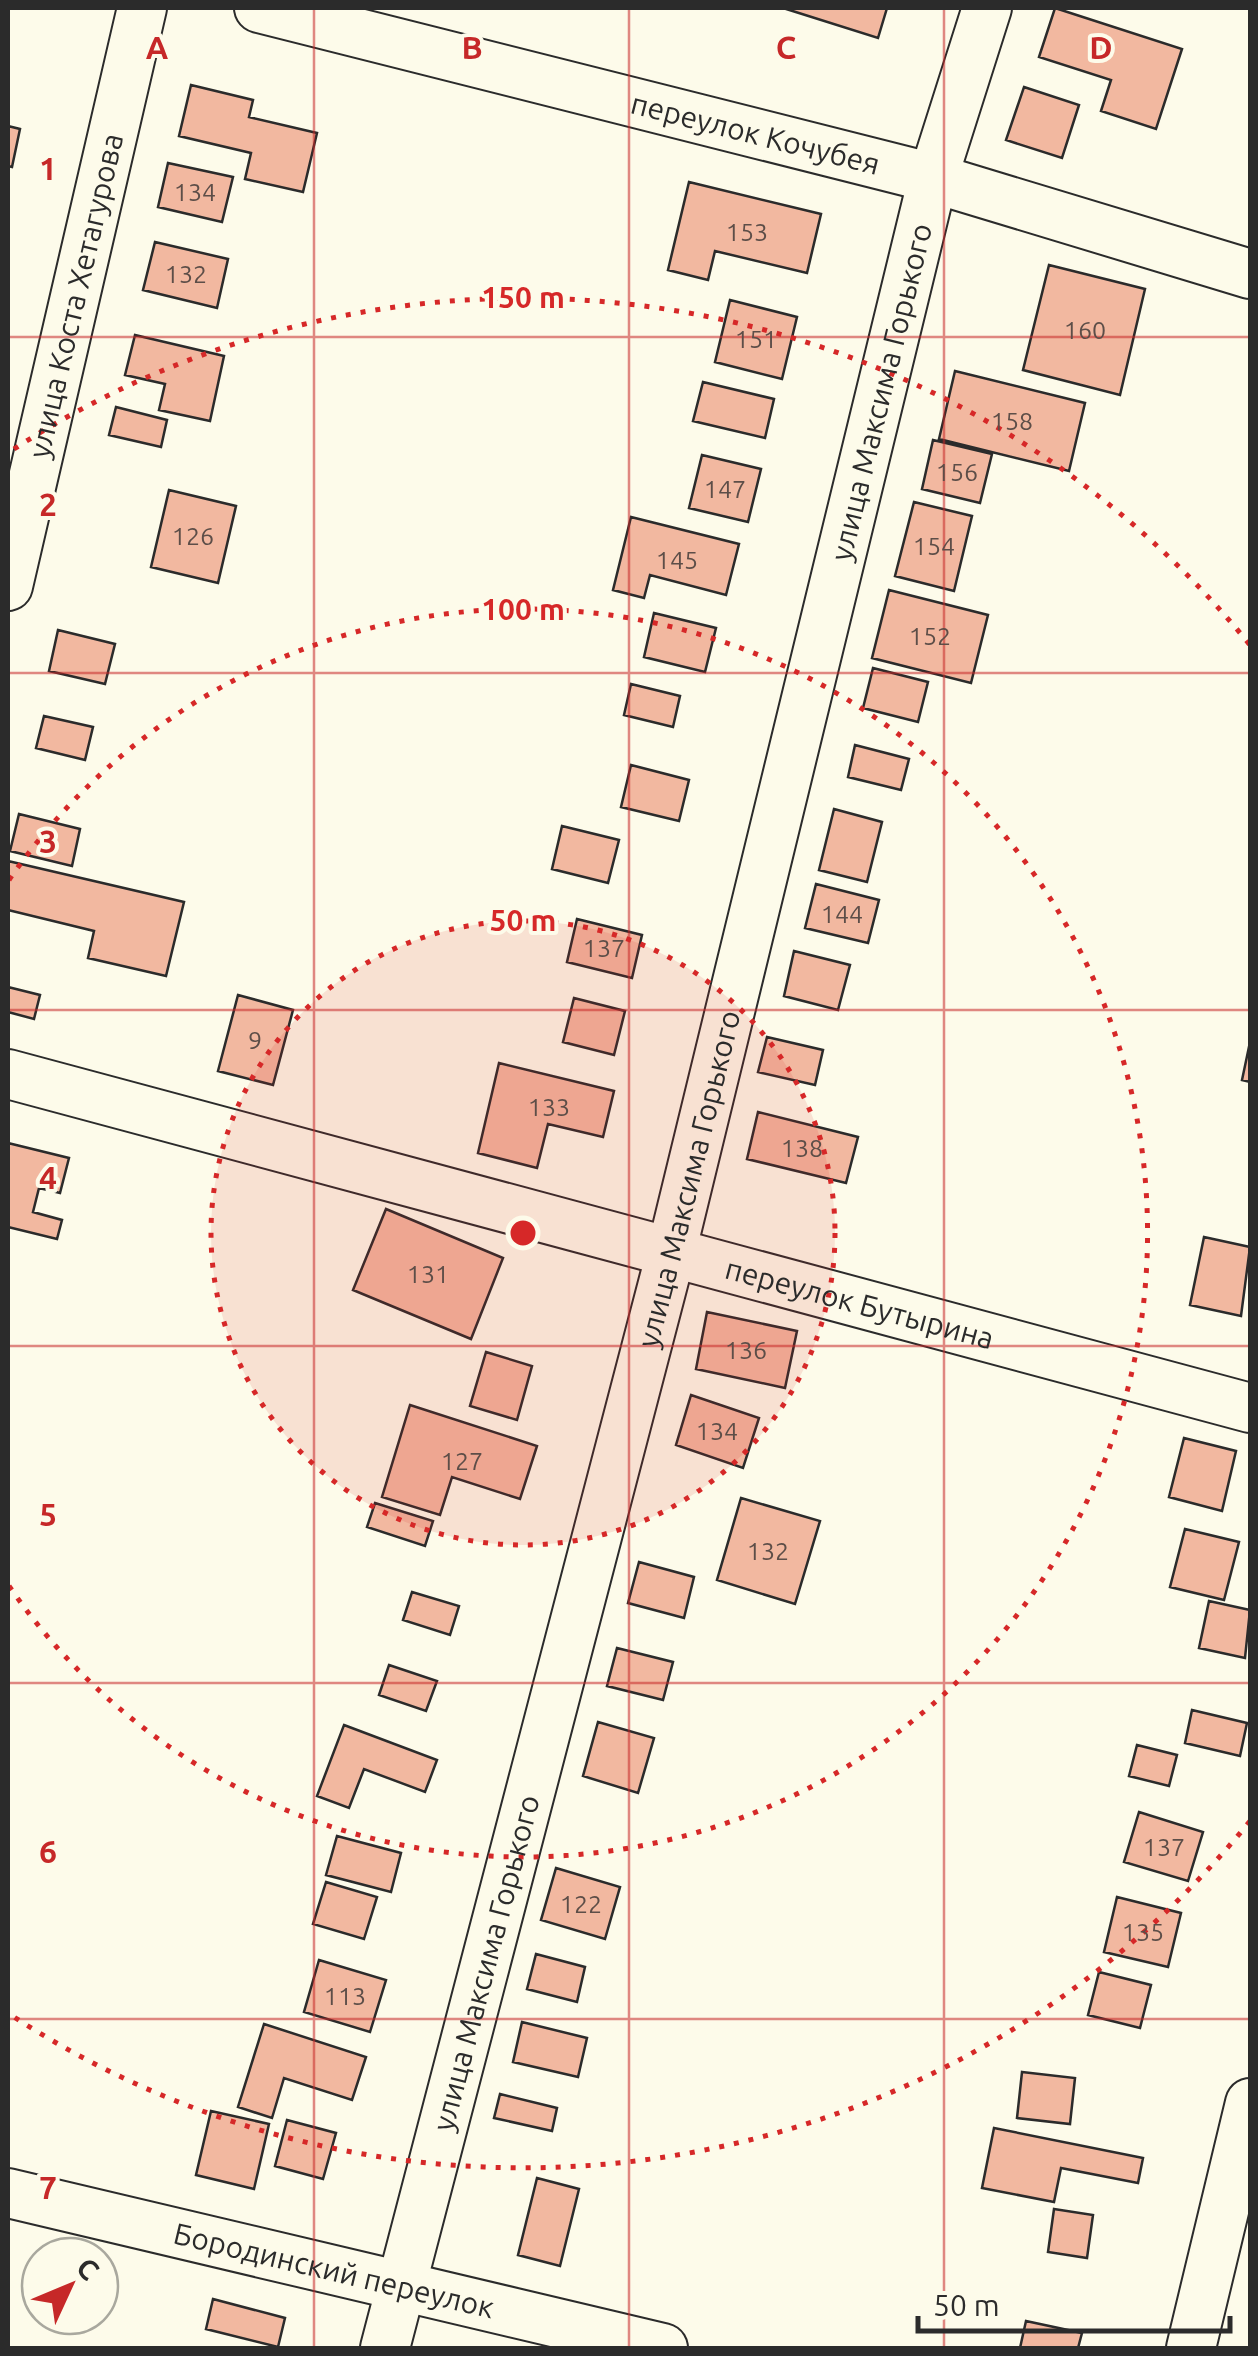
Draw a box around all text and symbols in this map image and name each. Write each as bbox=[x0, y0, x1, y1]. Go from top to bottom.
text: A bbox=[146, 29, 169, 65]
text: B bbox=[461, 29, 483, 65]
text: C bbox=[776, 29, 796, 65]
text: D bbox=[1089, 29, 1113, 65]
street label: переулок Кочубея bbox=[628, 86, 883, 181]
street label: улица Коста Хетагурова bbox=[21, 130, 129, 461]
text: 1 bbox=[39, 150, 57, 186]
house number: 134 bbox=[174, 178, 216, 206]
house number: 153 bbox=[726, 218, 768, 246]
street label: улица Максима Горького bbox=[823, 220, 938, 564]
house number: 132 bbox=[165, 260, 207, 288]
text: 150 m bbox=[481, 280, 565, 314]
house number: 160 bbox=[1064, 316, 1106, 344]
house number: 151 bbox=[735, 325, 777, 353]
house number: 158 bbox=[991, 407, 1033, 435]
house number: 156 bbox=[936, 458, 978, 486]
house number: 147 bbox=[704, 475, 746, 503]
text: 2 bbox=[39, 486, 57, 522]
house number: 126 bbox=[172, 522, 214, 550]
house number: 154 bbox=[913, 532, 955, 560]
house number: 145 bbox=[656, 546, 698, 574]
text: 100 m bbox=[481, 592, 565, 626]
house number: 152 bbox=[909, 622, 951, 650]
text: 3 bbox=[39, 823, 57, 859]
house number: 144 bbox=[821, 900, 863, 928]
text: 50 m bbox=[490, 903, 556, 937]
house number: 137 bbox=[583, 934, 625, 962]
street label: улица Максима Горького bbox=[630, 1007, 747, 1351]
house number: 9 bbox=[248, 1026, 262, 1054]
house number: 133 bbox=[528, 1093, 570, 1121]
house number: 138 bbox=[781, 1134, 823, 1162]
text: 4 bbox=[39, 1159, 57, 1195]
centre of rings bbox=[505, 1215, 541, 1251]
street label: переулок Бутырина bbox=[722, 1251, 998, 1355]
house number: 131 bbox=[407, 1260, 449, 1288]
house number: 136 bbox=[725, 1336, 767, 1364]
house number: 134 bbox=[696, 1417, 738, 1445]
house number: 127 bbox=[441, 1447, 483, 1475]
text: 5 bbox=[39, 1496, 57, 1532]
house number: 132 bbox=[747, 1537, 789, 1565]
street label: улица Максима Горького bbox=[425, 1791, 546, 2135]
text: 6 bbox=[39, 1833, 57, 1869]
house number: 137 bbox=[1143, 1833, 1185, 1861]
house number: 122 bbox=[560, 1890, 602, 1918]
house number: 135 bbox=[1122, 1918, 1164, 1946]
house number: 113 bbox=[324, 1982, 366, 2010]
text: 7 bbox=[39, 2169, 57, 2205]
street label: Бородинский переулок bbox=[170, 2216, 498, 2324]
north arrow bbox=[20, 2236, 120, 2336]
text: С bbox=[71, 2251, 106, 2286]
scale bar bbox=[918, 2271, 1230, 2333]
text: 50 m bbox=[933, 2288, 1000, 2322]

